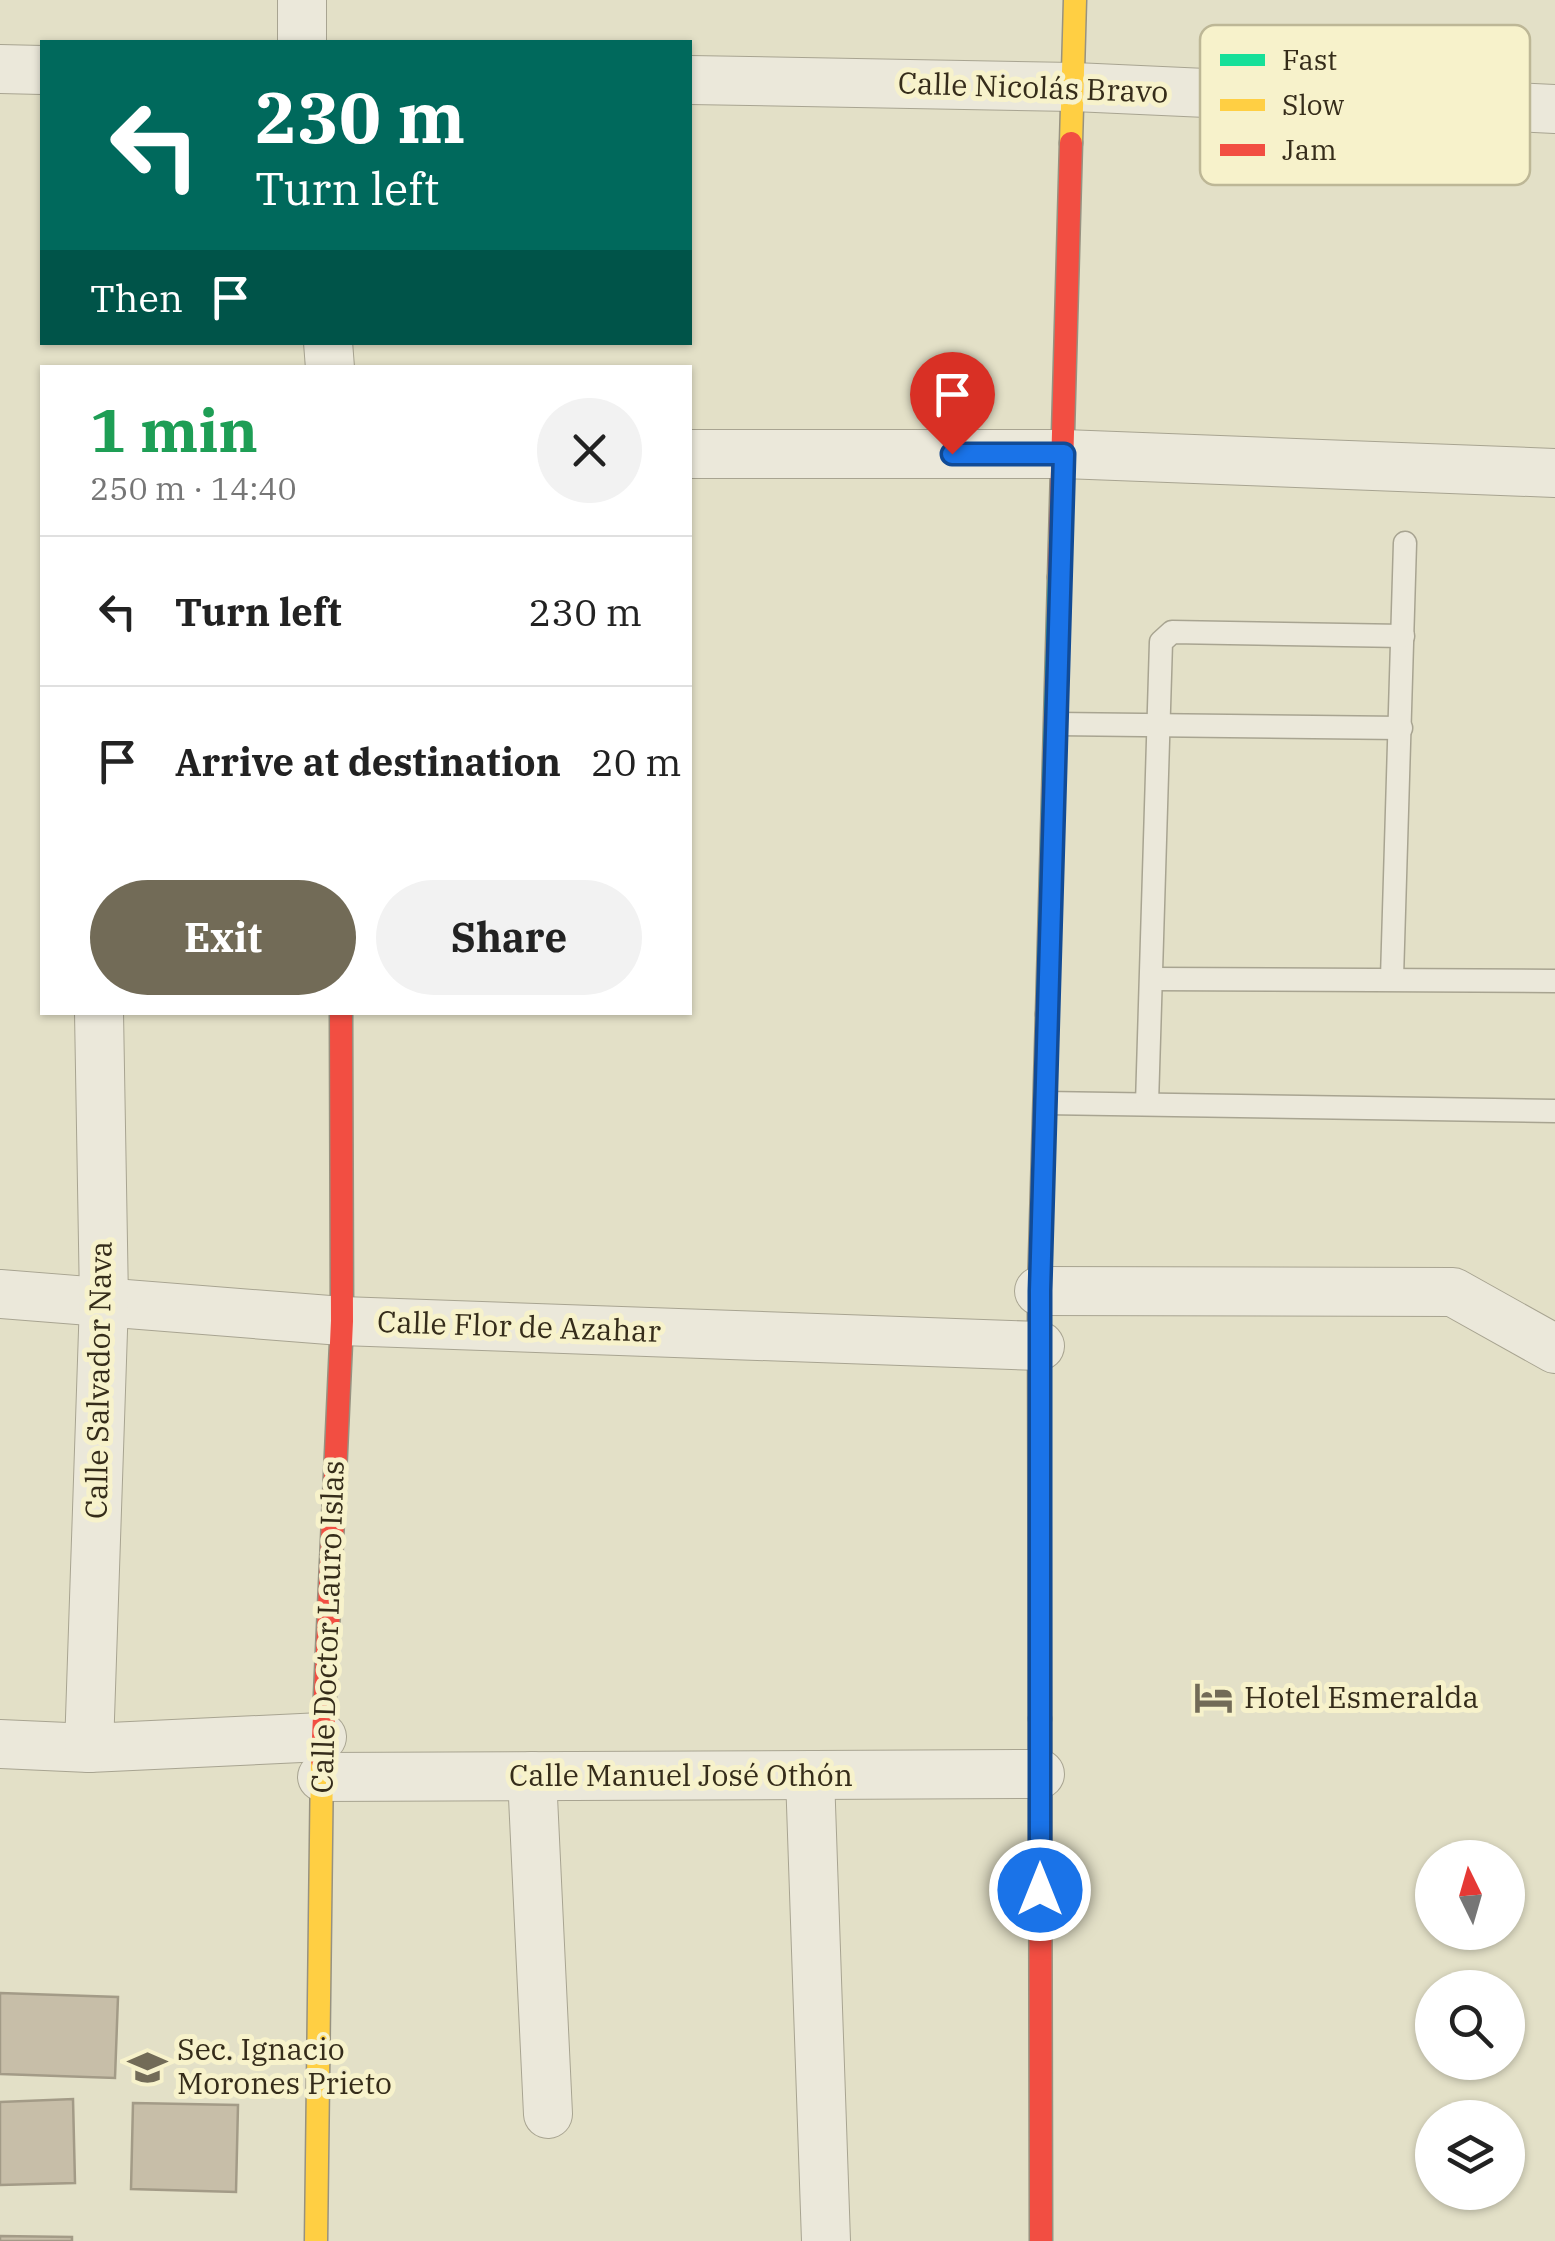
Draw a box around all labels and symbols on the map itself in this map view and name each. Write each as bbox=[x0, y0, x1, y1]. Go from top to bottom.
legend bbox=[1200, 25, 1530, 185]
text: Fast bbox=[1282, 41, 1337, 78]
street label: Calle Nicolás Bravo bbox=[897, 62, 1169, 111]
text: Slow bbox=[1282, 86, 1344, 123]
text: Jam bbox=[1282, 131, 1337, 168]
pin bbox=[910, 352, 995, 455]
street label: Calle Salvador Nava bbox=[76, 1241, 119, 1519]
street label: Calle Flor de Azahar bbox=[377, 1301, 662, 1350]
street label: Calle Doctor Lauro Islas bbox=[301, 1460, 352, 1794]
hotel icon: Hotel Esmeralda bbox=[1193, 1677, 1235, 1719]
place label: Hotel Esmeralda bbox=[1244, 1677, 1479, 1716]
street label: Calle Manuel José Othón bbox=[509, 1755, 853, 1794]
position arrow bbox=[988, 1838, 1092, 1942]
north arrow bbox=[1415, 1840, 1525, 1950]
place label: Sec. Ignacio Morones Prieto bbox=[177, 2029, 392, 2102]
school or university icon: Sec. Ignacio Morones Prieto bbox=[126, 2046, 168, 2088]

